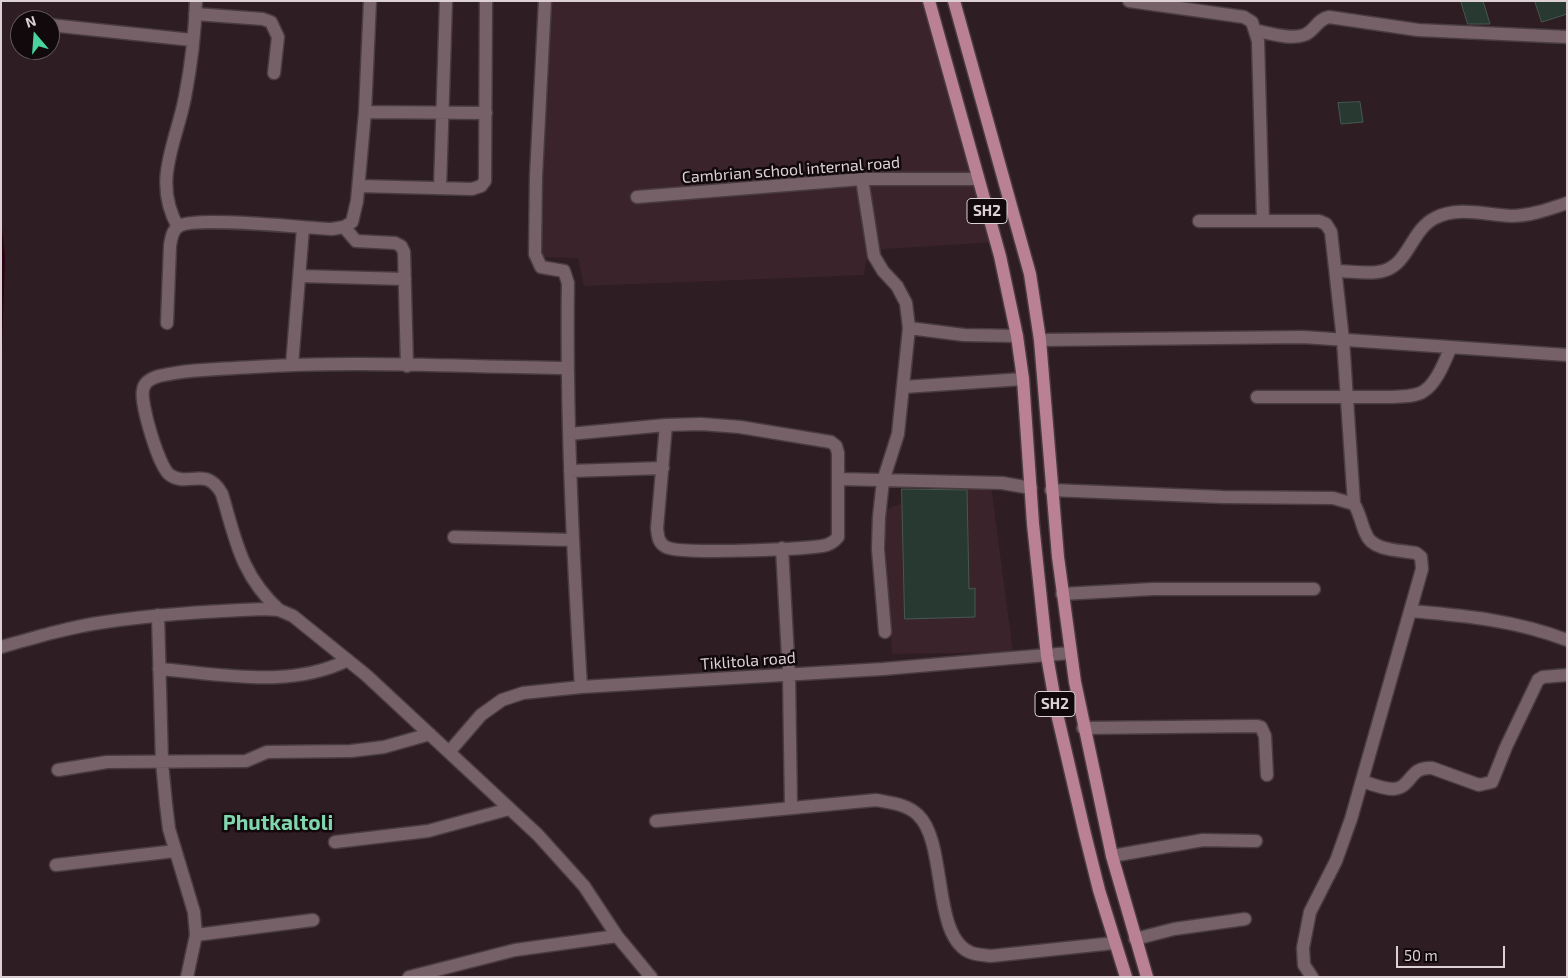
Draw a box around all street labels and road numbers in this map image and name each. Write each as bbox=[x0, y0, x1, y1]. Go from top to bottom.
street label: Cambrian school internal road bbox=[681, 153, 901, 187]
road number: SH2 bbox=[967, 198, 1007, 224]
street label: Tiklitola road bbox=[700, 648, 796, 674]
road number: SH2 bbox=[1035, 692, 1075, 716]

